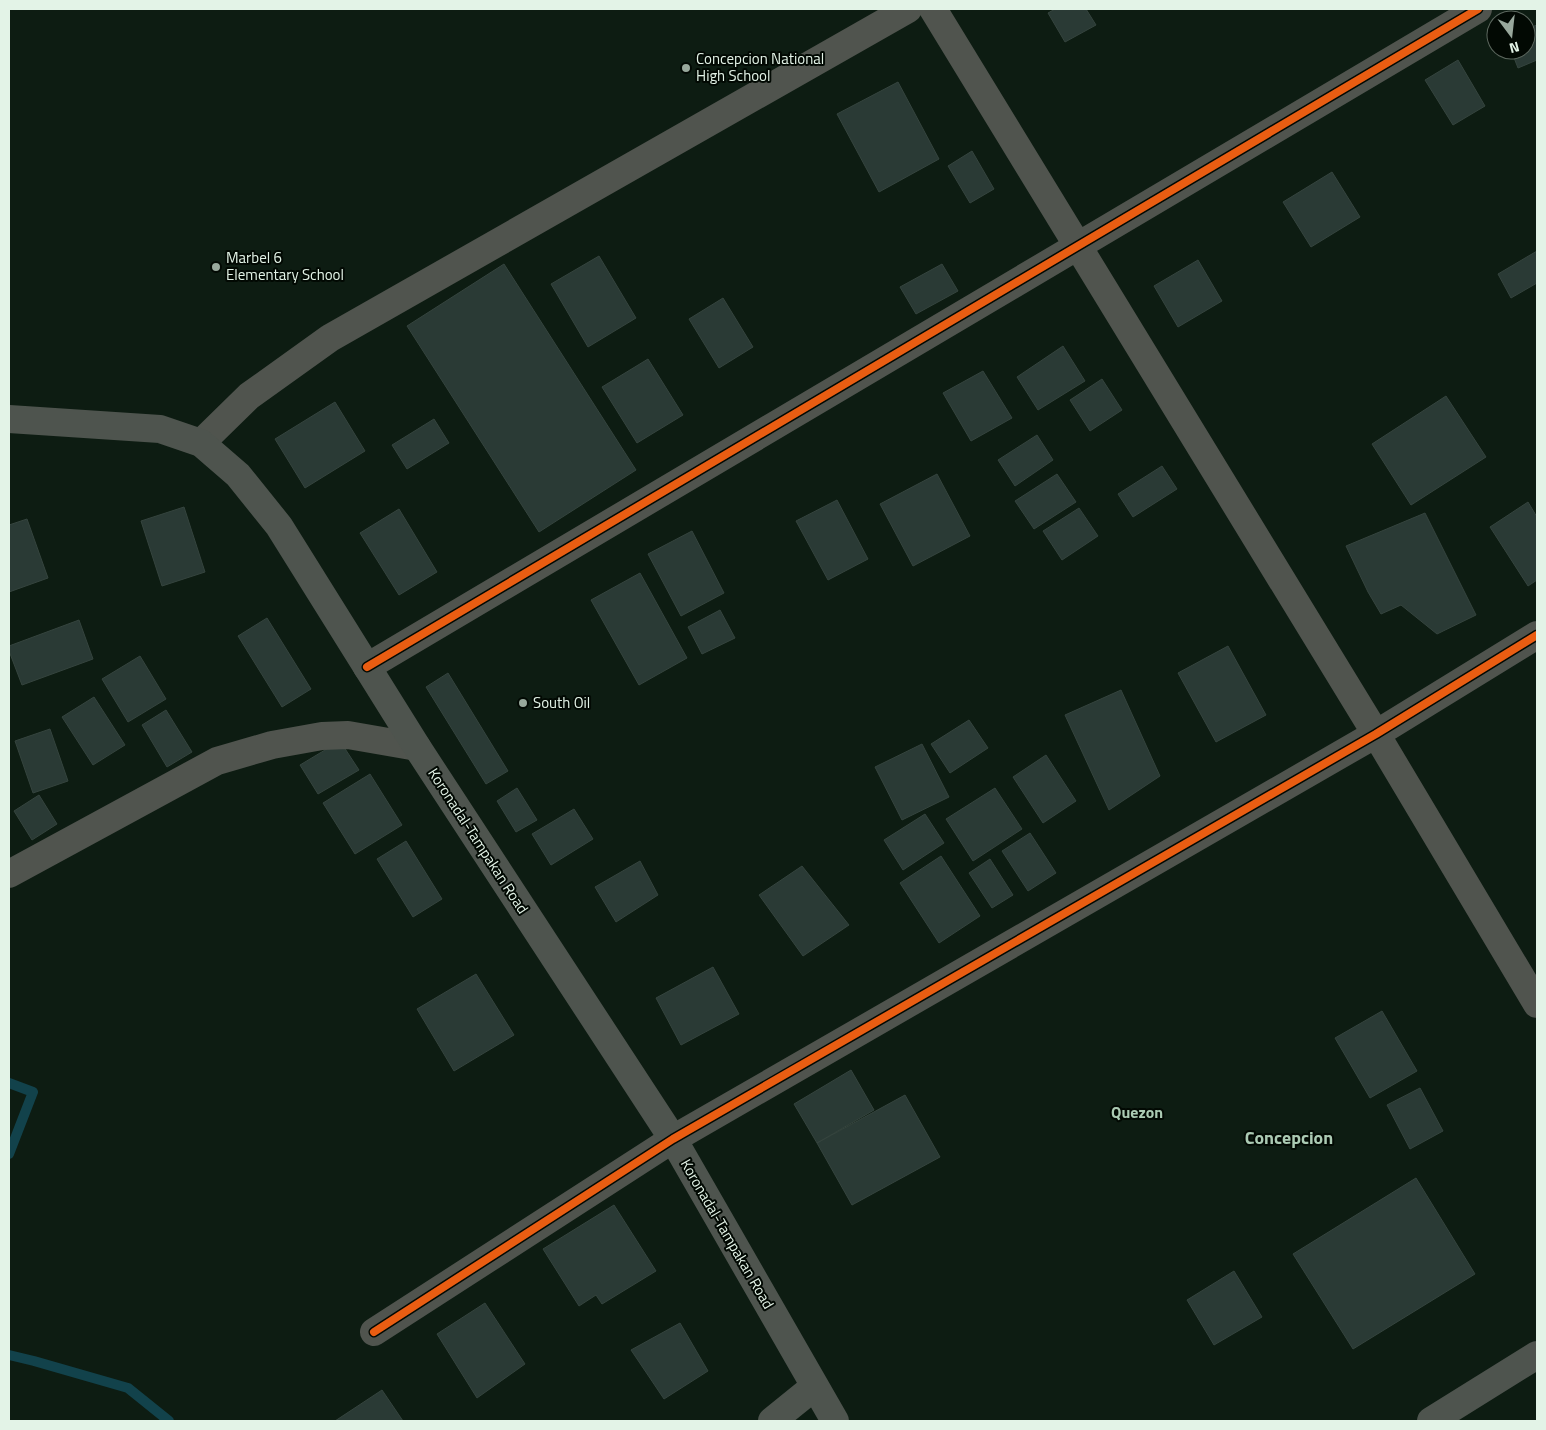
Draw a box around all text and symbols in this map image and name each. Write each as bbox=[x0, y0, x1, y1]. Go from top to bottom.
north arrow bbox=[1486, 10, 1536, 60]
text: N bbox=[1507, 37, 1522, 59]
place label: Concepcion National High School bbox=[696, 47, 824, 87]
marker: Concepcion National High School bbox=[680, 62, 692, 74]
place label: Marbel 6 Elementary School bbox=[226, 246, 344, 286]
marker: Marbel 6 Elementary School bbox=[210, 261, 222, 273]
place label: South Oil bbox=[533, 691, 590, 714]
marker: South Oil bbox=[517, 697, 529, 709]
street label: Koronadal-Tampakan Road bbox=[423, 763, 534, 918]
district label: Quezon bbox=[1111, 1100, 1163, 1124]
district label: Concepcion bbox=[1245, 1124, 1333, 1151]
street label: Koronadal-Tampakan Road bbox=[675, 1154, 780, 1313]

